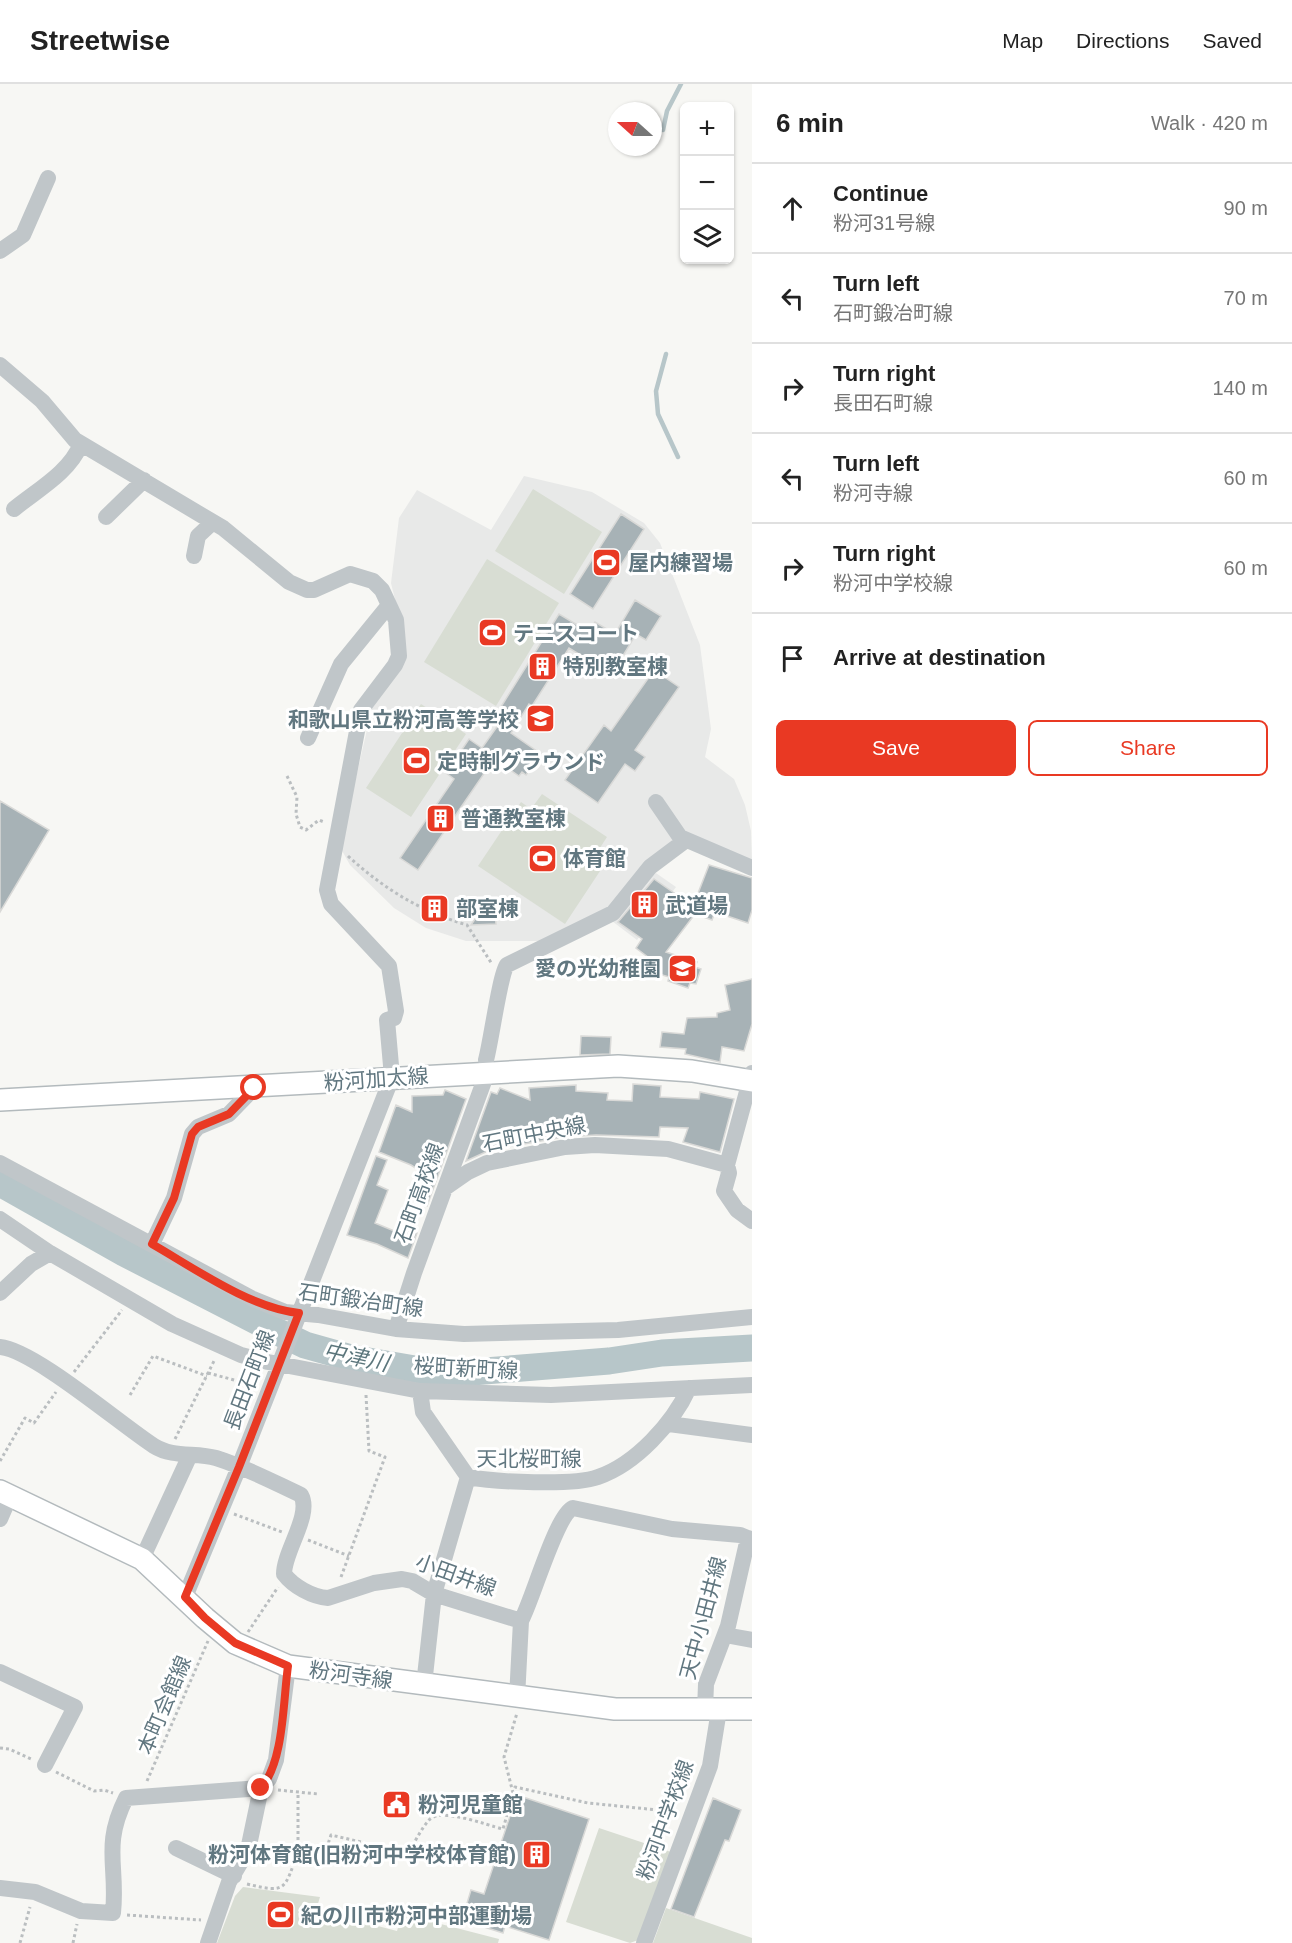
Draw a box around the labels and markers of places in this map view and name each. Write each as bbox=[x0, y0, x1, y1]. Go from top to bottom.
sports icon: 屋内練習場 bbox=[591, 546, 623, 578]
place label: 屋内練習場 bbox=[628, 551, 733, 574]
sports icon: テニスコート bbox=[476, 617, 508, 649]
place label: テニスコート bbox=[513, 622, 639, 645]
building icon: 特別教室棟 bbox=[526, 650, 558, 682]
place label: 特別教室棟 bbox=[563, 655, 668, 678]
school or university icon: 和歌山県立粉河高等学校 bbox=[524, 703, 556, 735]
place label: 和歌山県立粉河高等学校 bbox=[288, 708, 519, 731]
sports icon: 定時制グラウンド bbox=[400, 745, 432, 777]
place label: 定時制グラウンド bbox=[437, 750, 605, 773]
building icon: 普通教室棟 bbox=[424, 802, 456, 834]
place label: 普通教室棟 bbox=[461, 807, 566, 830]
sports icon: 体育館 bbox=[526, 842, 558, 874]
place label: 体育館 bbox=[563, 847, 626, 870]
building icon: 武道場 bbox=[628, 889, 660, 921]
building icon: 部室棟 bbox=[419, 892, 451, 924]
place label: 武道場 bbox=[665, 894, 728, 917]
place label: 部室棟 bbox=[456, 897, 519, 920]
school or university icon: 愛の光幼稚園 bbox=[666, 952, 698, 984]
place label: 愛の光幼稚園 bbox=[535, 957, 661, 980]
public building icon: 粉河児童館 bbox=[381, 1788, 413, 1820]
place label: 粉河児童館 bbox=[418, 1793, 523, 1816]
building icon: 粉河体育館(旧粉河中学校体育館) bbox=[521, 1838, 553, 1870]
place label: 粉河体育館(旧粉河中学校体育館) bbox=[208, 1843, 516, 1866]
sports icon: 紀の川市粉河中部運動場 bbox=[264, 1899, 296, 1931]
place label: 紀の川市粉河中部運動場 bbox=[301, 1904, 532, 1927]

